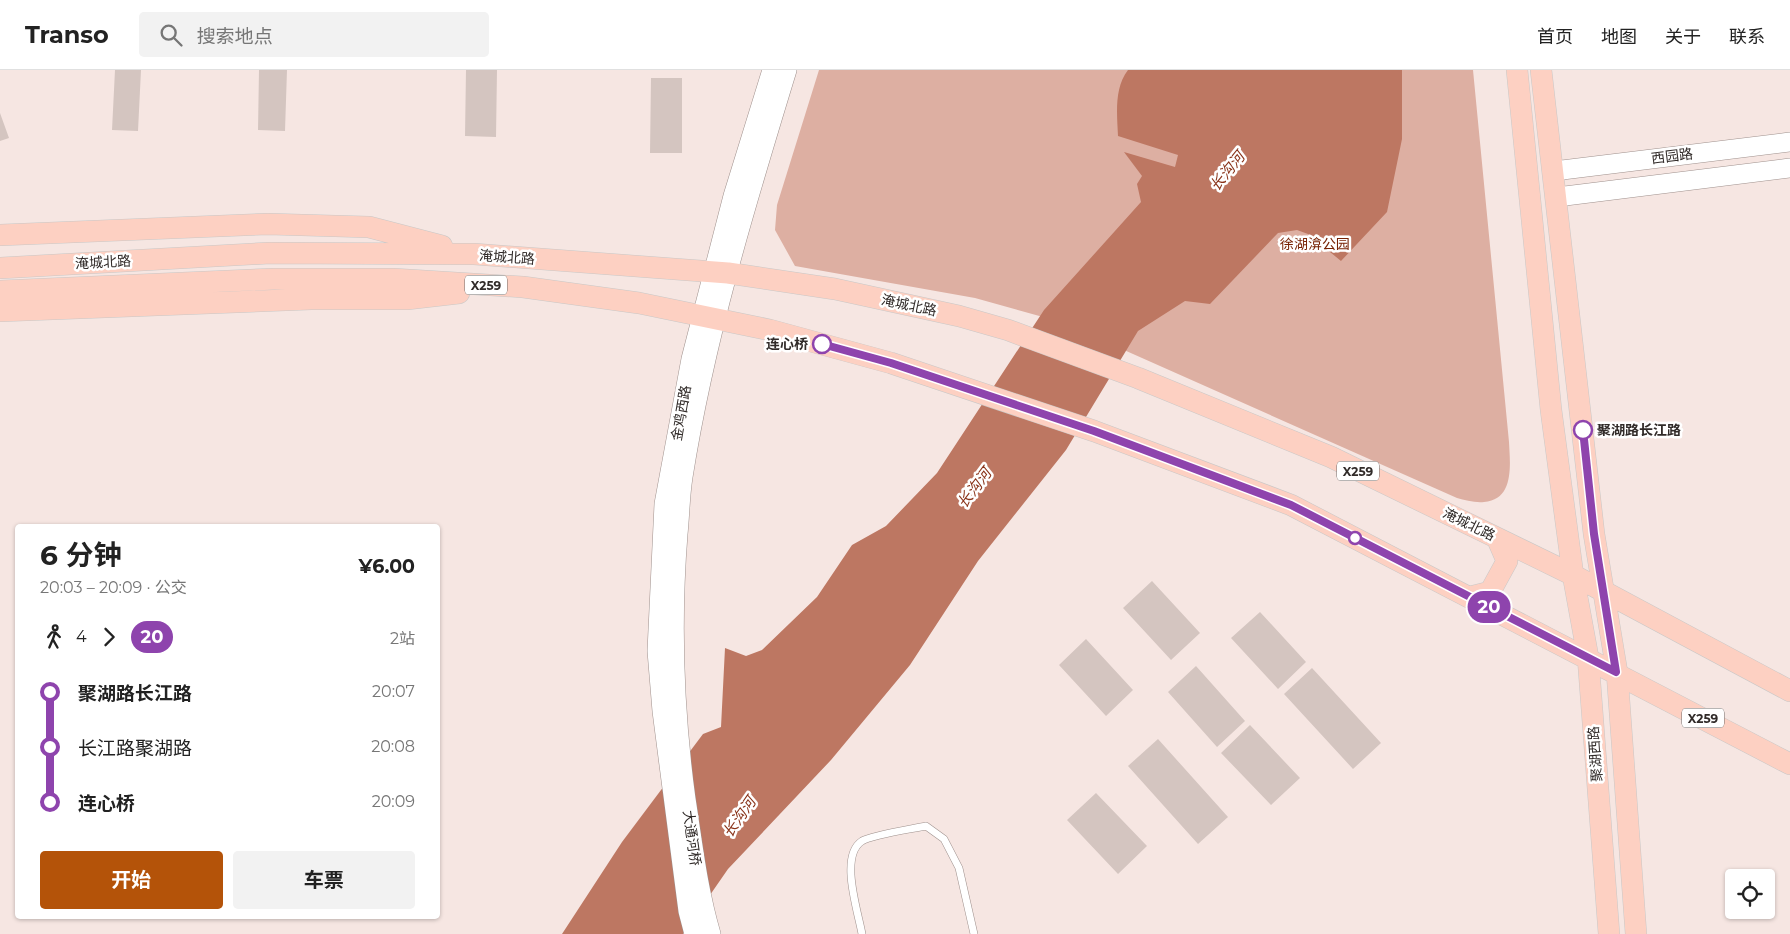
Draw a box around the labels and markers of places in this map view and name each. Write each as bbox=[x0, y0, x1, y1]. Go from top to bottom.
marker: 连心桥 bbox=[812, 334, 832, 354]
place label: 连心桥 bbox=[766, 335, 808, 353]
marker: 聚湖路长江路 bbox=[1573, 420, 1593, 440]
place label: 聚湖路长江路 bbox=[1597, 421, 1681, 439]
unlabelled marker bbox=[1348, 531, 1362, 545]

